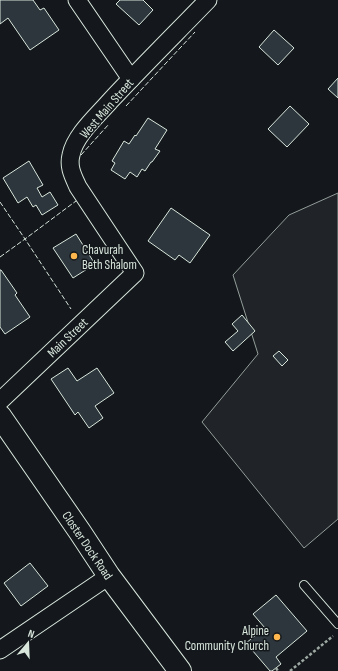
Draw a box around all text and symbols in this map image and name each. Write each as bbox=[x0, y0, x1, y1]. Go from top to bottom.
street label: West Main Street bbox=[76, 75, 137, 142]
place label: Chavurah Beth Shalom bbox=[82, 242, 137, 273]
marker: Chavurah Beth Shalom bbox=[69, 251, 79, 261]
street label: Main Street bbox=[44, 315, 91, 361]
street label: Closter Dock Road bbox=[58, 508, 116, 583]
north arrow bbox=[8, 623, 48, 663]
place label: Alpine Community Church bbox=[185, 623, 269, 654]
text: N bbox=[26, 627, 36, 641]
marker: Alpine Community Church bbox=[272, 632, 282, 642]

